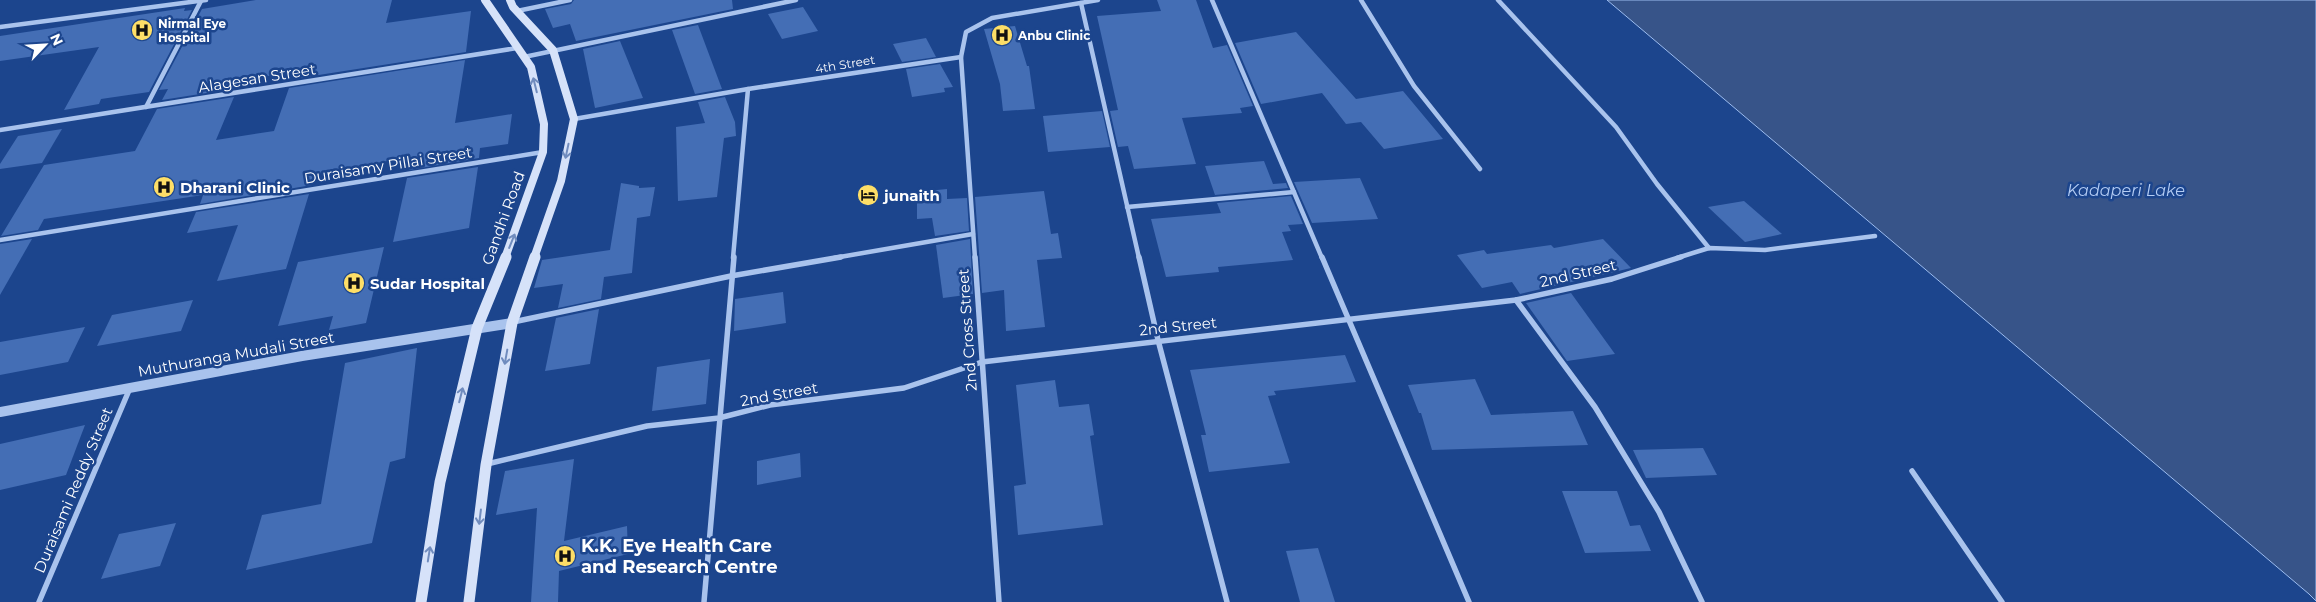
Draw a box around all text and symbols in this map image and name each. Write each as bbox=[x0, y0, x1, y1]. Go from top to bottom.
place label: Nirmal Eye Hospital bbox=[158, 16, 226, 45]
hospital icon: Nirmal Eye Hospital bbox=[130, 18, 154, 42]
north arrow bbox=[20, 20, 70, 70]
hospital icon: Anbu Clinic bbox=[990, 23, 1014, 47]
place label: Anbu Clinic bbox=[1017, 28, 1090, 43]
text: N bbox=[46, 31, 67, 48]
street label: 4th Street bbox=[814, 52, 876, 76]
street label: Alagesan Street bbox=[197, 59, 317, 97]
one-way arrow bbox=[530, 77, 539, 93]
street label: Duraisamy Pillai Street bbox=[303, 142, 473, 188]
one-way arrow bbox=[562, 142, 571, 158]
street label: Gandhi Road bbox=[477, 169, 529, 267]
hospital icon: Dharani Clinic bbox=[152, 175, 176, 199]
place label: Dharani Clinic bbox=[180, 178, 290, 197]
water label: Kadaperi Lake bbox=[2067, 181, 2185, 200]
hotel icon: junaith bbox=[856, 183, 880, 207]
place label: junaith bbox=[882, 186, 940, 205]
one-way arrow bbox=[508, 234, 517, 249]
street label: 2nd Street bbox=[1538, 255, 1618, 291]
street label: 2nd Cross Street bbox=[953, 268, 981, 392]
hospital icon: Sudar Hospital bbox=[342, 271, 366, 295]
place label: Sudar Hospital bbox=[370, 274, 485, 293]
street label: 2nd Street bbox=[1138, 312, 1218, 340]
street label: Muthuranga Mudali Street bbox=[136, 327, 336, 381]
one-way arrow bbox=[501, 348, 510, 364]
street label: 2nd Street bbox=[739, 378, 819, 410]
one-way arrow bbox=[457, 387, 466, 403]
street label: Duraisami Reddy Street bbox=[29, 404, 117, 576]
one-way arrow bbox=[475, 509, 485, 525]
place label: K.K. Eye Health Care and Research Centre bbox=[581, 535, 778, 578]
hospital icon: K.K. Eye Health Care and Research Centre bbox=[553, 544, 577, 568]
one-way arrow bbox=[424, 546, 434, 562]

